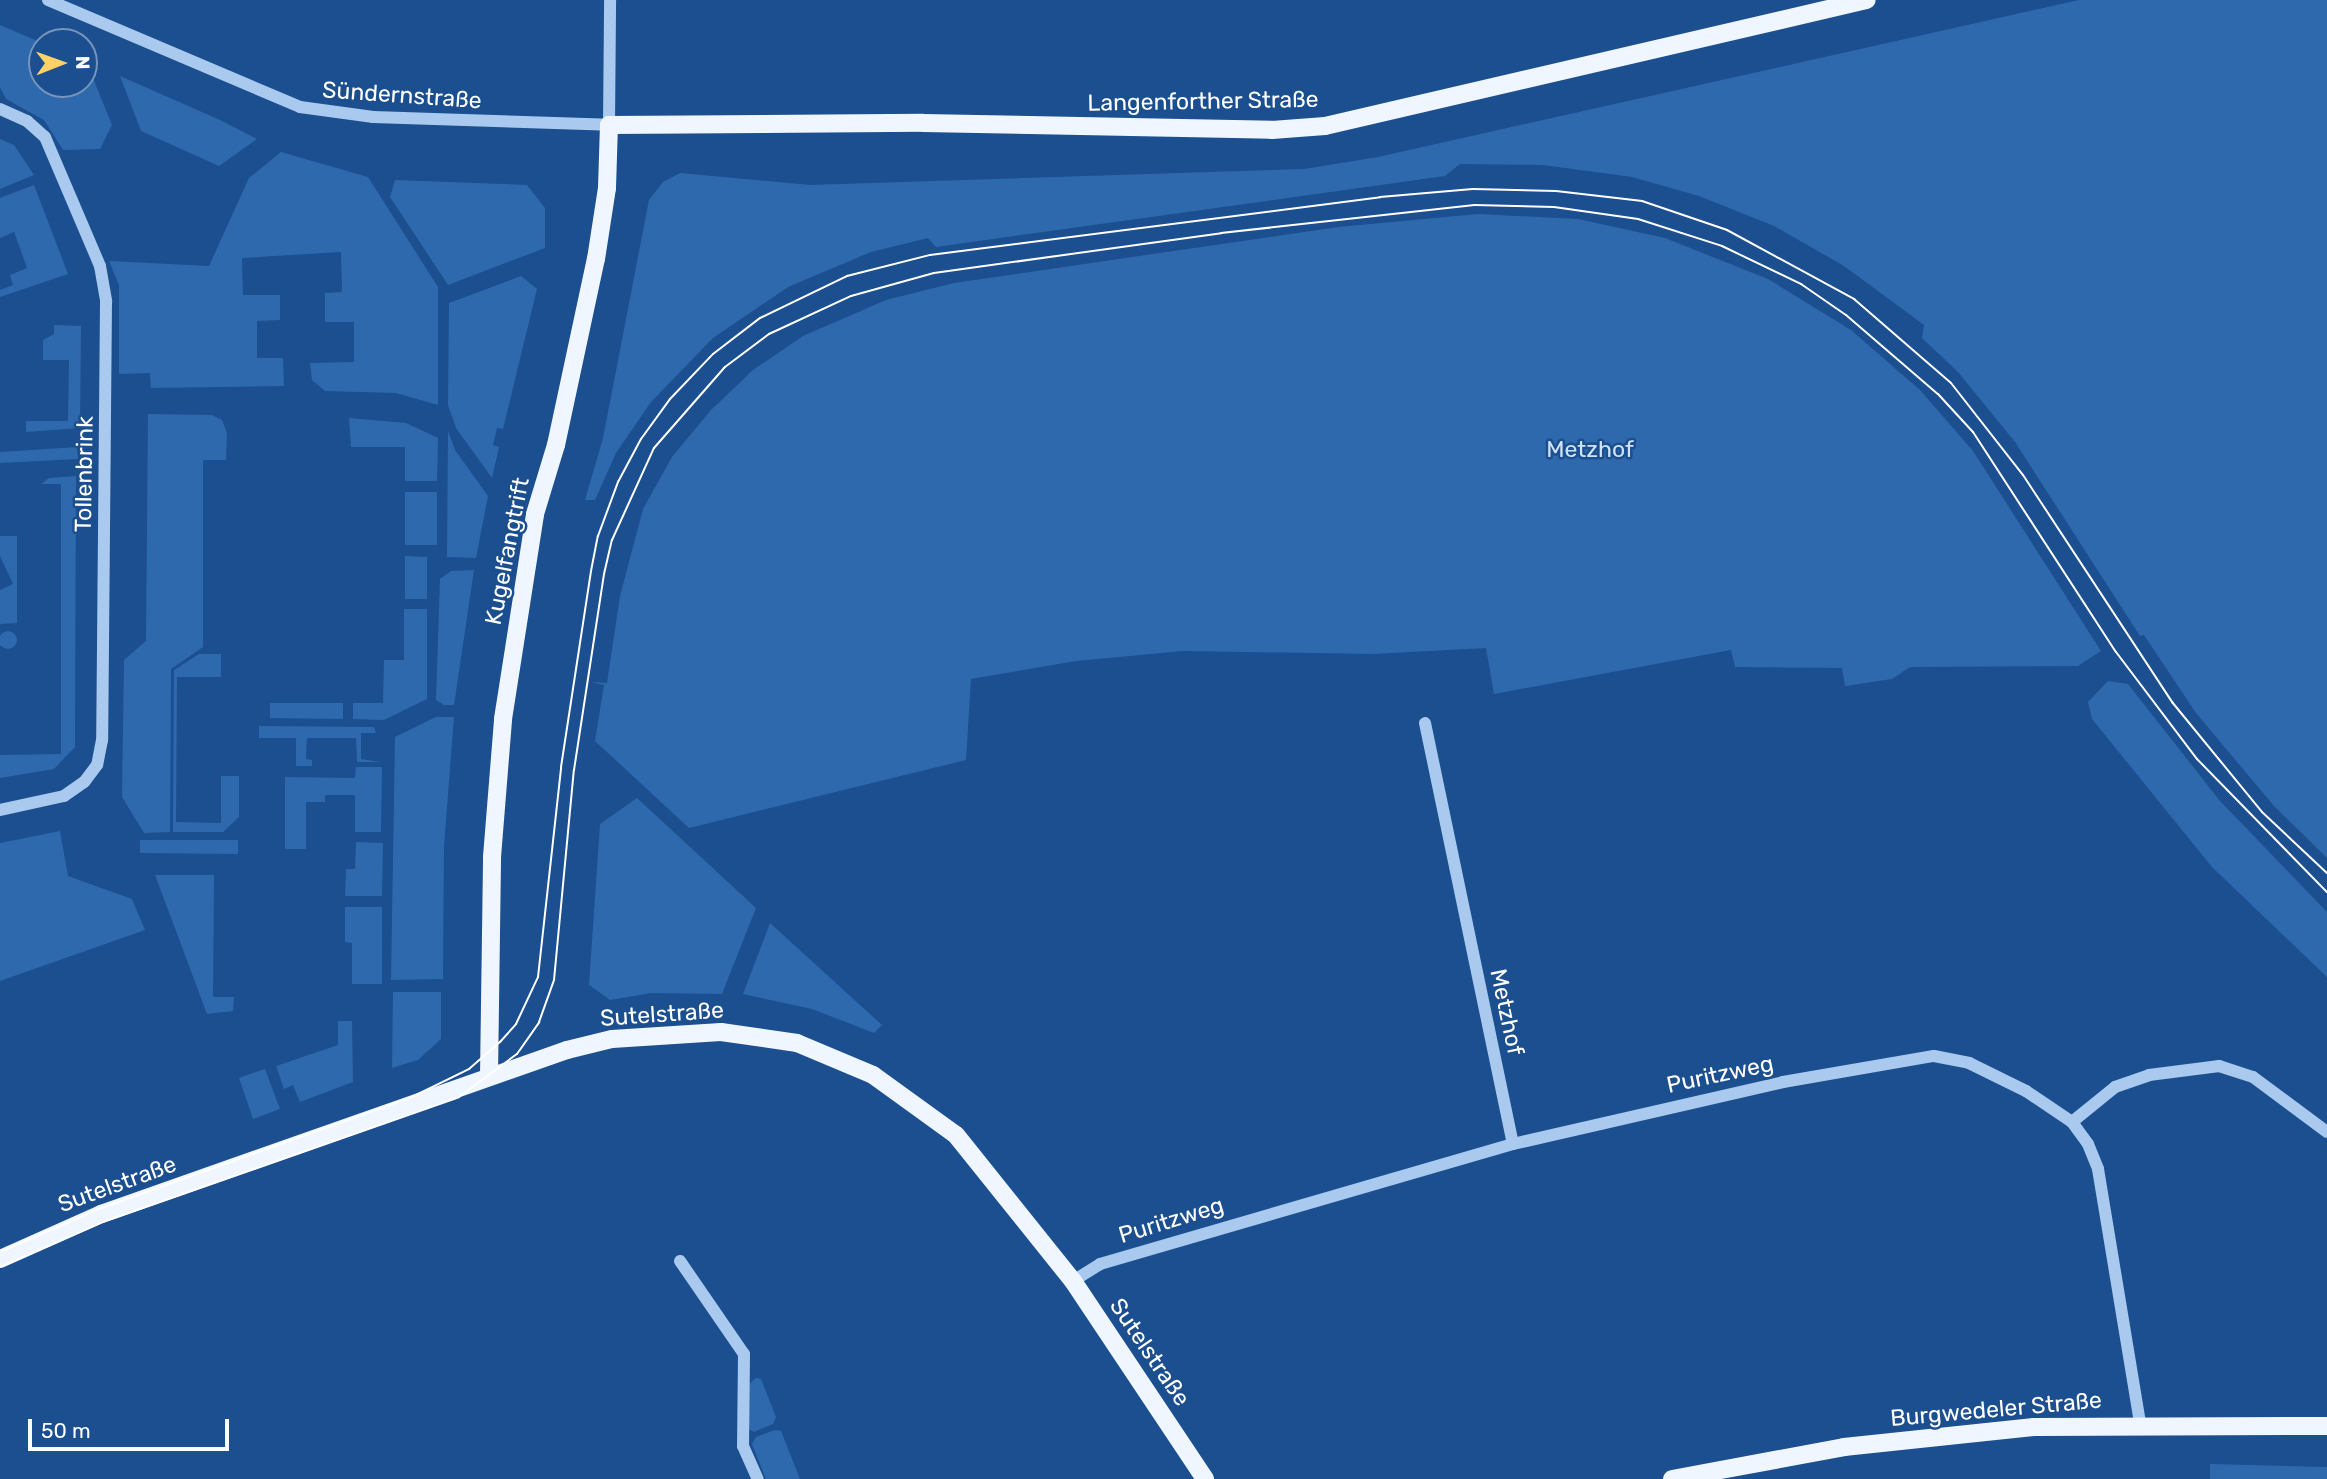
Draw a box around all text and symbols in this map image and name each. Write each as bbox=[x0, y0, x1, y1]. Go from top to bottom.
north arrow bbox=[28, 28, 98, 98]
text: N bbox=[71, 56, 94, 70]
street label: Sündernstraße bbox=[321, 76, 483, 114]
street label: Langenforther Straße bbox=[1087, 85, 1319, 117]
street label: Tollenbrink bbox=[69, 416, 99, 532]
park label: Metzhof bbox=[1546, 435, 1634, 463]
street label: Kugelfangtrift bbox=[479, 475, 535, 627]
street label: Metzhof bbox=[1484, 966, 1530, 1058]
street label: Sutelstraße bbox=[599, 996, 725, 1032]
street label: Puritzweg bbox=[1664, 1049, 1776, 1099]
street label: Sutelstraße bbox=[54, 1150, 180, 1218]
street label: Puritzweg bbox=[1115, 1191, 1227, 1249]
street label: Sutelstraße bbox=[1104, 1293, 1196, 1411]
street label: Burgwedeler Straße bbox=[1889, 1386, 2103, 1432]
scale bar bbox=[32, 1406, 233, 1450]
text: 50 m bbox=[41, 1418, 91, 1443]

